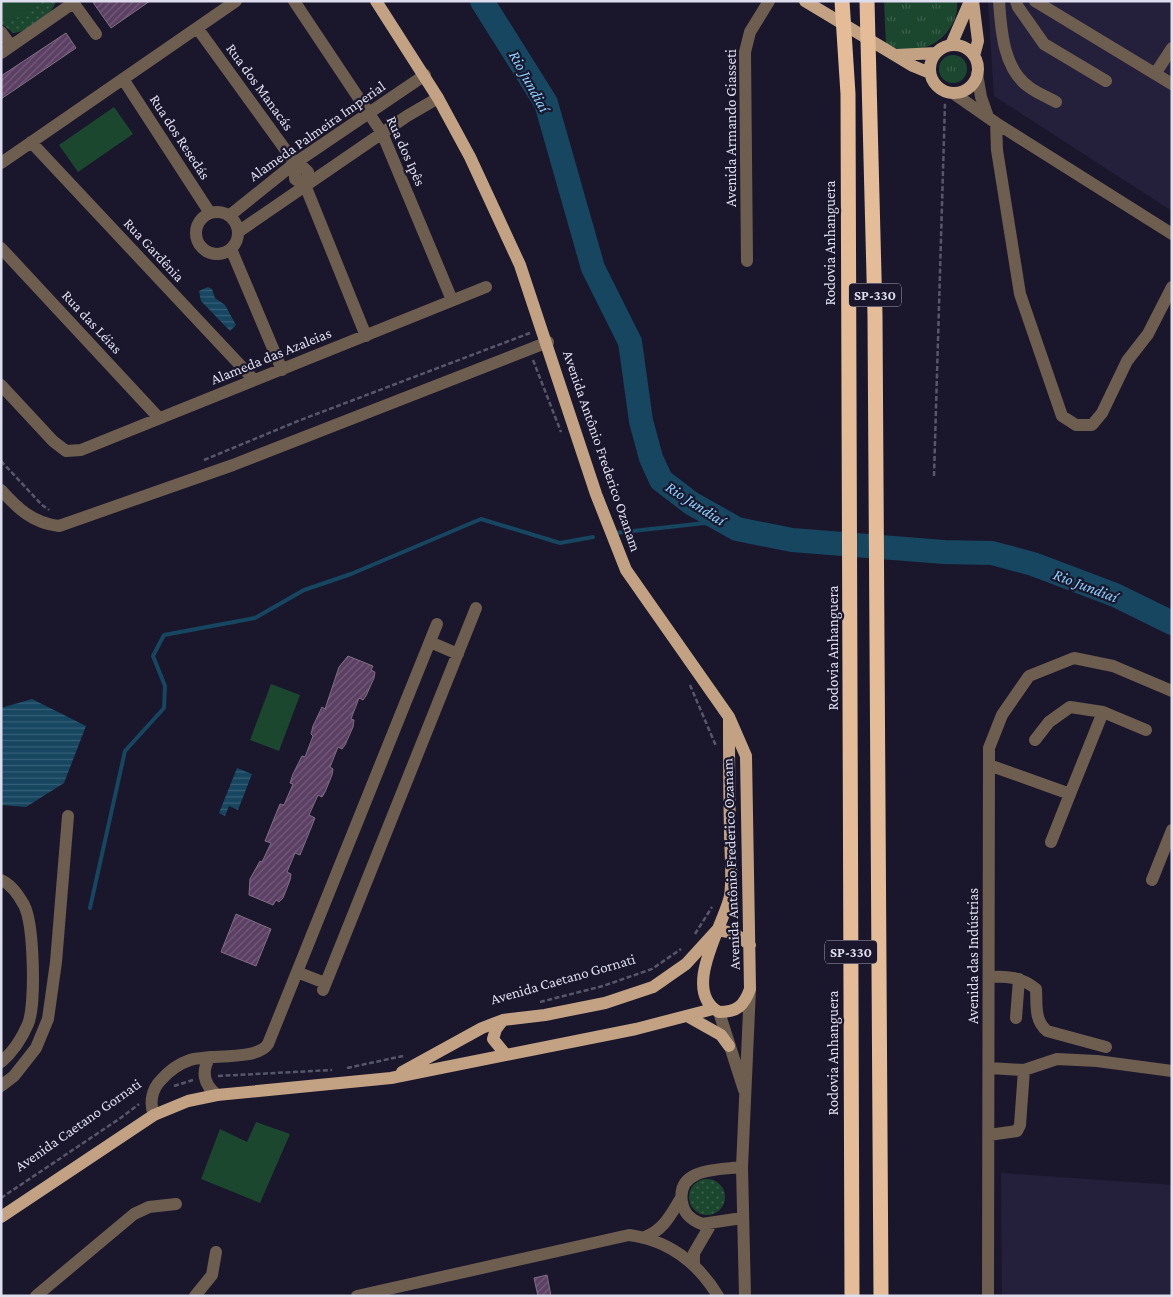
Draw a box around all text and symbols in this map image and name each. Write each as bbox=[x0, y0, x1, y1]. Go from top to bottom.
street label: Rua dos Manacás bbox=[223, 40, 297, 134]
water label: Rio Jundiaí bbox=[505, 48, 554, 117]
street label: Avenida Armando Giasseti bbox=[723, 49, 739, 207]
street label: Alameda Palmeira Imperial bbox=[246, 78, 389, 185]
street label: Rua dos Resedás bbox=[147, 92, 213, 182]
street label: Rua dos Ipês bbox=[383, 114, 429, 189]
street label: Rodovia Anhanguera bbox=[822, 180, 839, 305]
street label: Rua Gardênia bbox=[121, 215, 187, 285]
road number: SP-330 bbox=[849, 284, 901, 306]
street label: Rua das Léias bbox=[59, 287, 125, 357]
street label: Alameda das Azaleias bbox=[208, 324, 334, 387]
street label: Avenida Antônio Frederico Ozanam bbox=[560, 348, 644, 554]
water label: Rio Jundiaí bbox=[662, 478, 730, 531]
water label: Rio Jundiaí bbox=[1051, 565, 1122, 607]
street label: Rodovia Anhanguera bbox=[825, 585, 842, 710]
street label: Avenida Antônio Frederico Ozanam bbox=[719, 758, 743, 970]
street label: Avenida das Indústrias bbox=[965, 888, 981, 1024]
road number: SP-330 bbox=[825, 940, 877, 964]
street label: Avenida Caetano Gornati bbox=[489, 951, 637, 1007]
street label: Rodovia Anhanguera bbox=[825, 990, 842, 1115]
street label: Avenida Caetano Gornati bbox=[12, 1075, 144, 1175]

